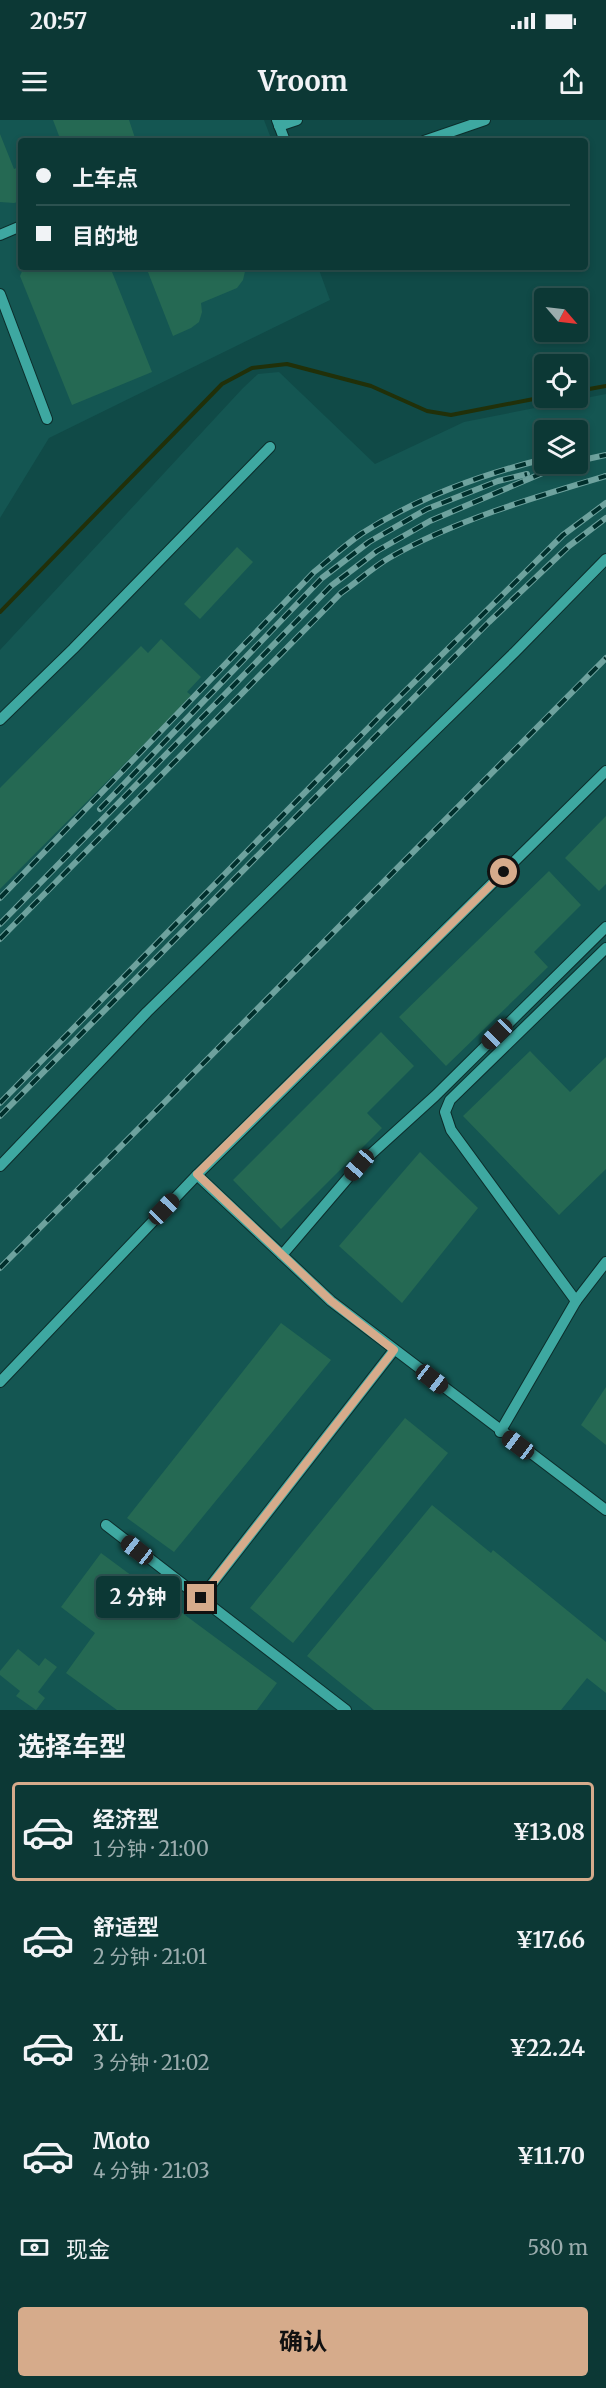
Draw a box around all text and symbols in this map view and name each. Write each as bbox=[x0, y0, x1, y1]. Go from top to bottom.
text: 20:57 bbox=[30, 7, 87, 35]
text: Vroom bbox=[258, 64, 348, 98]
icon: menu bbox=[18, 65, 51, 98]
icon: share bbox=[555, 65, 588, 98]
text: 上车点 bbox=[72, 164, 138, 192]
text: 目的地 bbox=[72, 222, 138, 250]
north arrow bbox=[534, 288, 588, 342]
map controls bbox=[534, 288, 588, 474]
button: locate bbox=[534, 354, 588, 408]
button: layers bbox=[534, 420, 588, 474]
route start bbox=[490, 858, 517, 885]
car bbox=[478, 1015, 516, 1053]
car bbox=[340, 1146, 378, 1184]
car bbox=[145, 1190, 183, 1228]
car bbox=[412, 1361, 452, 1397]
car bbox=[498, 1427, 538, 1463]
car bbox=[117, 1532, 157, 1568]
callout: 2 分钟 bbox=[96, 1577, 180, 1619]
text: 2 分钟 bbox=[110, 1584, 166, 1609]
route end bbox=[187, 1584, 214, 1611]
text: 选择车型 bbox=[18, 1729, 126, 1763]
icon: car bbox=[21, 1805, 75, 1859]
text: 经济型 bbox=[93, 1805, 159, 1833]
text: ¥13.08 bbox=[513, 1818, 585, 1846]
text: 1 分钟 · 21:00 bbox=[93, 1836, 209, 1861]
icon: car bbox=[21, 1913, 75, 1967]
text: 舒适型 bbox=[93, 1913, 159, 1941]
text: ¥17.66 bbox=[516, 1926, 585, 1954]
text: 2 分钟 · 21:01 bbox=[93, 1944, 207, 1969]
text: XL bbox=[93, 2019, 123, 2047]
icon: car bbox=[21, 2021, 75, 2075]
text: ¥22.24 bbox=[509, 2034, 585, 2062]
text: 3 分钟 · 21:02 bbox=[93, 2050, 210, 2075]
text: Moto bbox=[93, 2127, 150, 2155]
icon: car bbox=[21, 2129, 75, 2183]
text: ¥11.70 bbox=[517, 2142, 585, 2170]
text: 4 分钟 · 21:03 bbox=[93, 2158, 210, 2183]
icon: cash bbox=[18, 2231, 51, 2264]
text: 现金 bbox=[66, 2235, 110, 2263]
text: 580 m bbox=[527, 2235, 588, 2260]
button: 确认 bbox=[18, 2307, 588, 2376]

